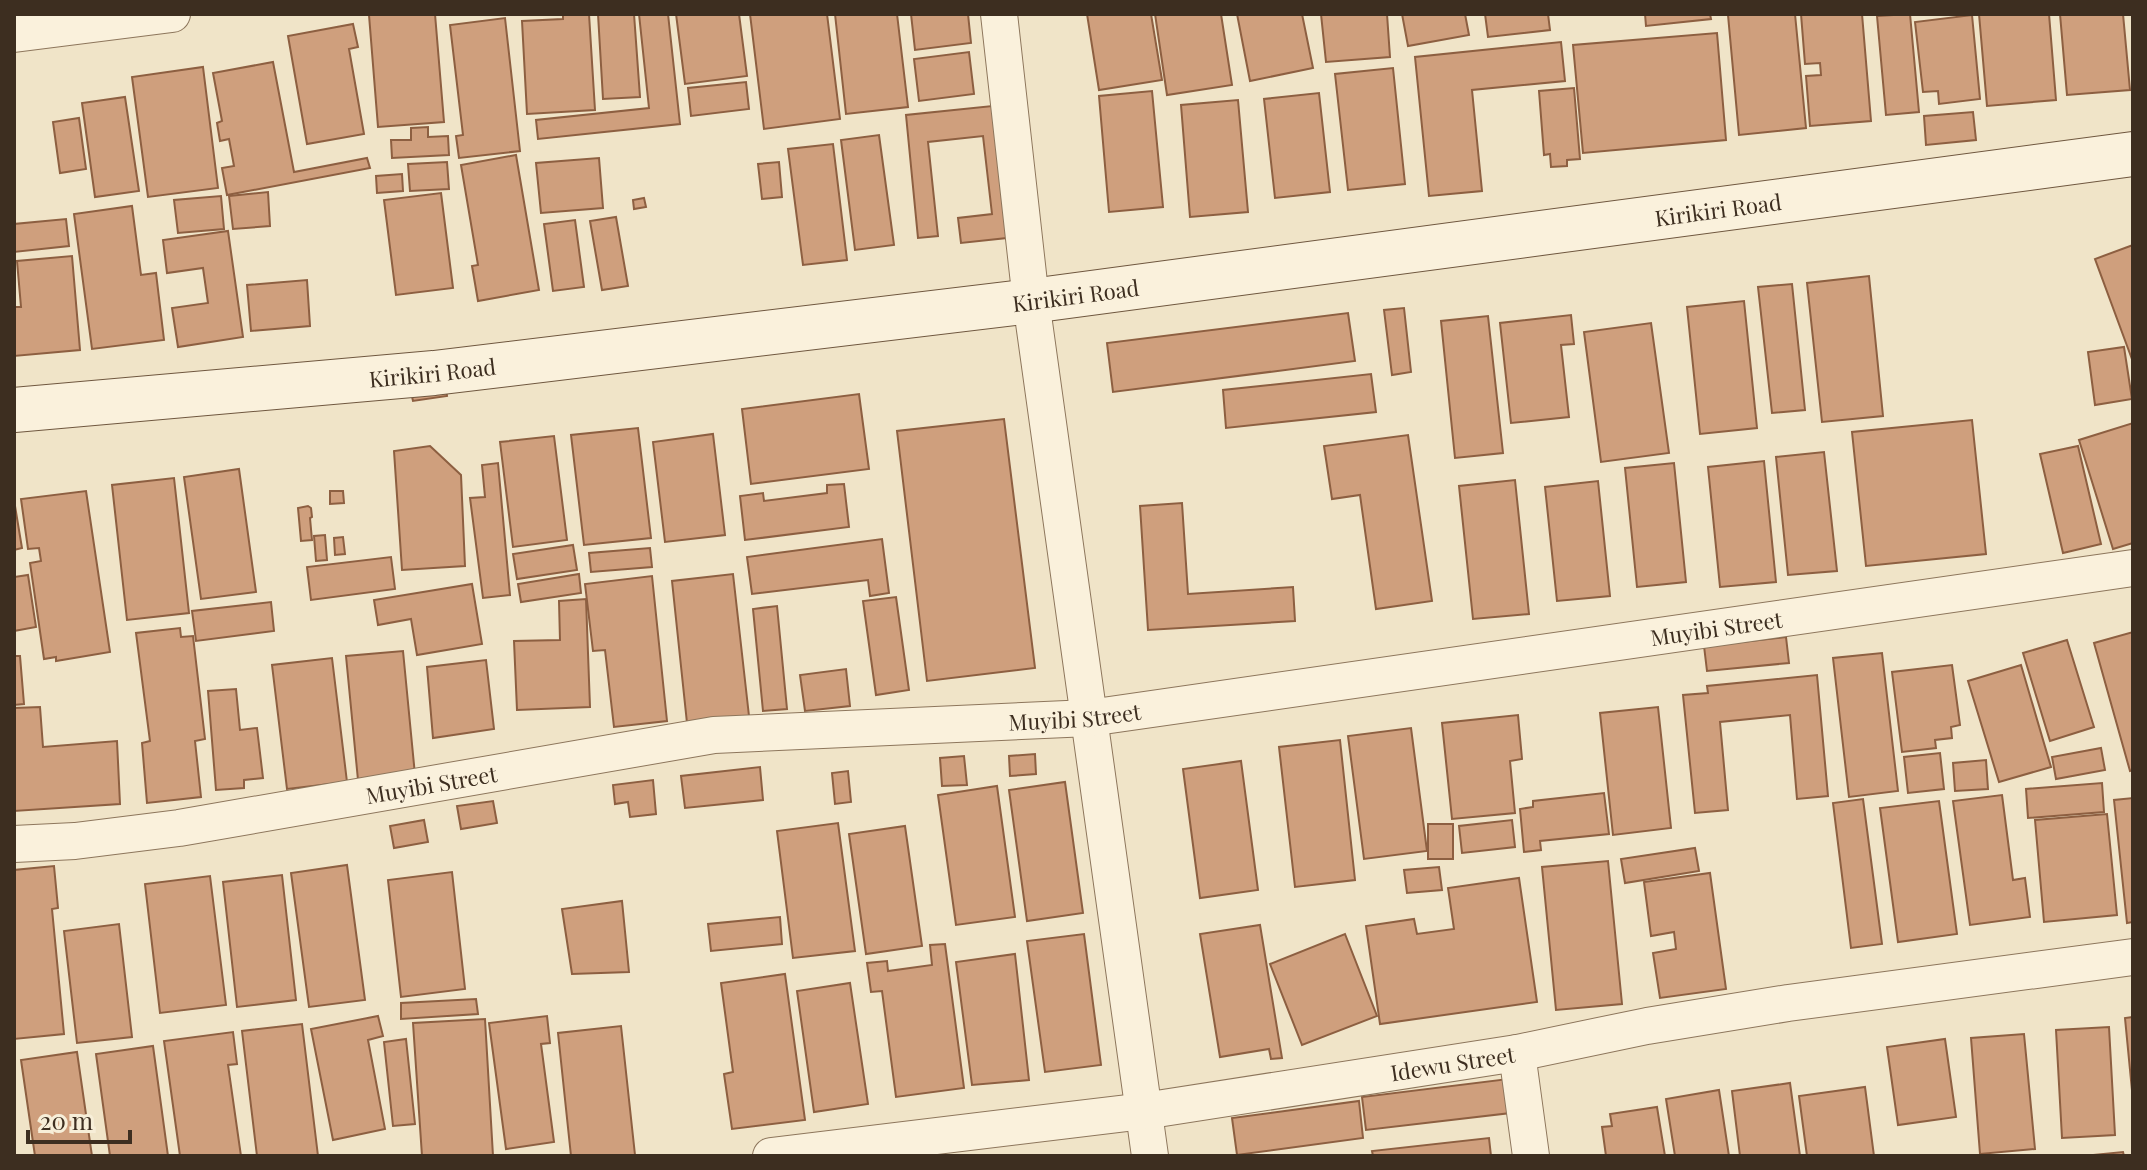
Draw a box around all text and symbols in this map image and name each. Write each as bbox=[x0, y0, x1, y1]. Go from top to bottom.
street label: Kirikiri Road bbox=[1653, 186, 1783, 233]
street label: Kirikiri Road bbox=[1011, 272, 1141, 318]
street label: Kirikiri Road bbox=[368, 351, 498, 394]
street label: Muyibi Street bbox=[1648, 603, 1785, 652]
street label: Muyibi Street bbox=[1008, 696, 1144, 737]
street label: Muyibi Street bbox=[363, 758, 500, 810]
street label: Idewu Street bbox=[1388, 1038, 1518, 1087]
scale bar bbox=[28, 1094, 130, 1144]
text: 20 m bbox=[40, 1104, 93, 1136]

